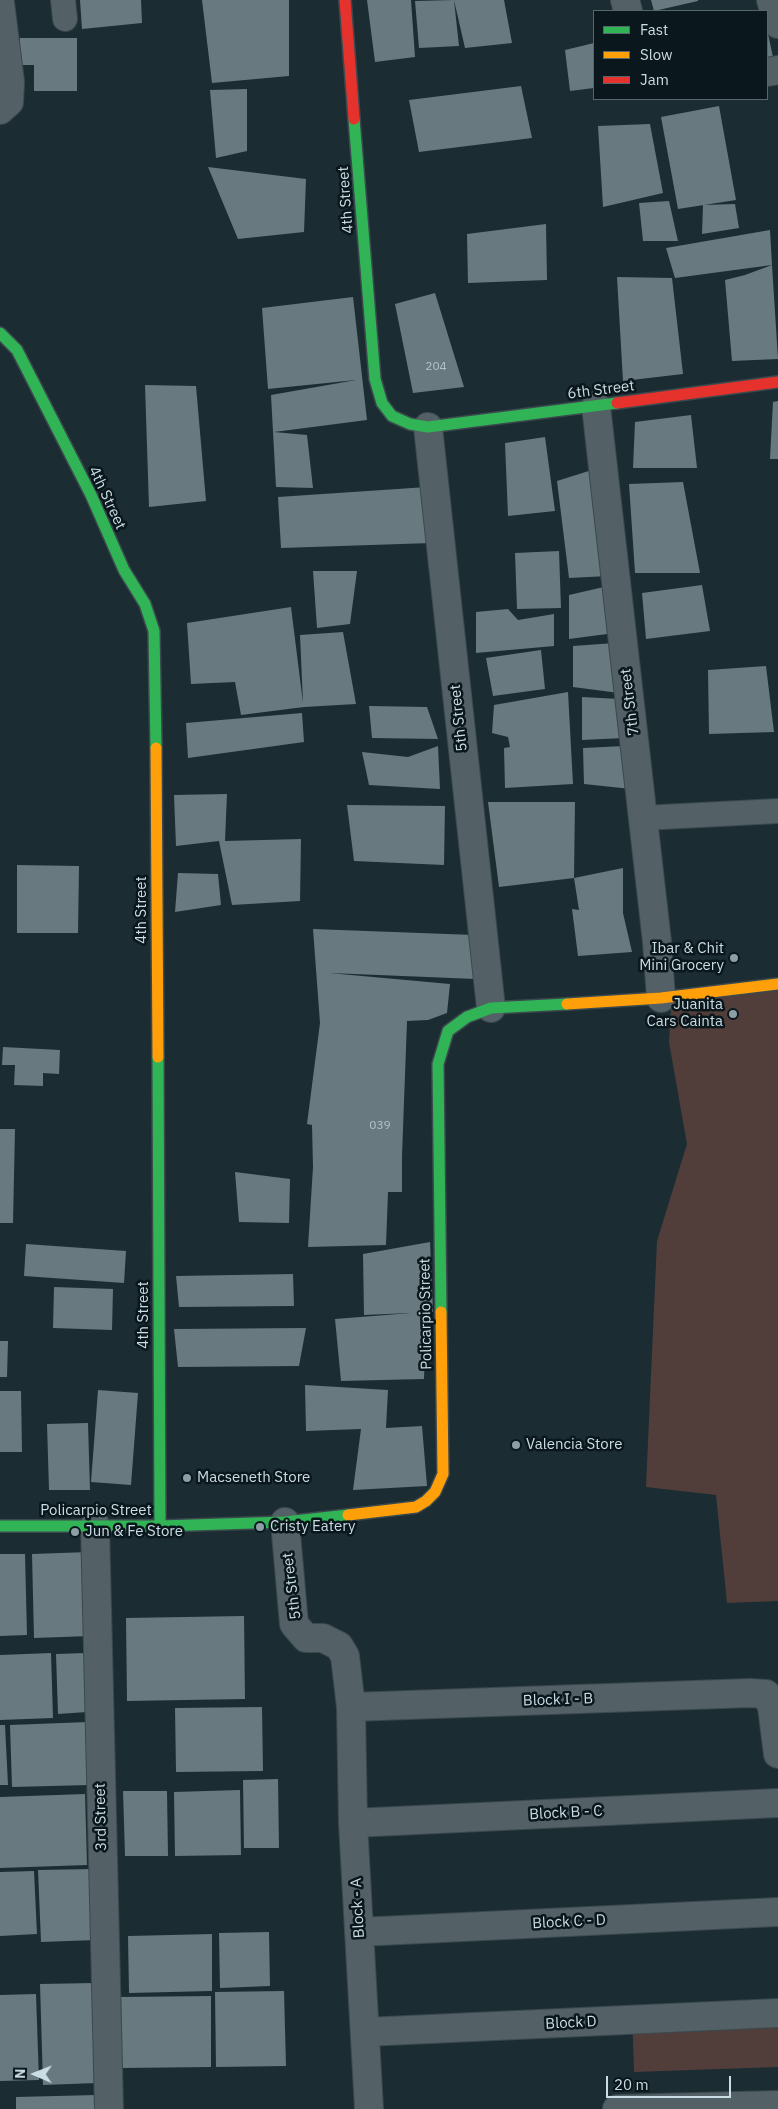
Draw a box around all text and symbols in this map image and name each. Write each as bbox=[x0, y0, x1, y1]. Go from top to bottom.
legend bbox=[593, 10, 768, 100]
text: Fast bbox=[640, 20, 668, 39]
text: Slow bbox=[640, 45, 673, 64]
text: Jam bbox=[640, 70, 669, 89]
street label: 4th Street bbox=[335, 166, 357, 234]
house number: 204 bbox=[425, 360, 447, 374]
street label: 6th Street bbox=[566, 377, 636, 403]
street label: 4th Street bbox=[85, 464, 129, 532]
street label: 7th Street bbox=[617, 667, 643, 737]
street label: 5th Street bbox=[447, 684, 471, 752]
street label: 4th Street bbox=[133, 876, 151, 944]
place label: Ibar & Chit Mini Grocery bbox=[639, 940, 724, 975]
marker: Ibar & Chit Mini Grocery bbox=[728, 952, 740, 964]
place label: Juanita Cars Cainta bbox=[646, 996, 723, 1031]
marker: Juanita Cars Cainta bbox=[727, 1008, 739, 1020]
house number: 039 bbox=[369, 1119, 391, 1133]
street label: Policarpio Street bbox=[416, 1258, 436, 1370]
street label: 4th Street bbox=[135, 1281, 153, 1349]
place label: Valencia Store bbox=[526, 1436, 622, 1454]
marker: Valencia Store bbox=[510, 1439, 522, 1451]
place label: Macseneth Store bbox=[197, 1469, 310, 1487]
marker: Macseneth Store bbox=[181, 1472, 193, 1484]
street label: Policarpio Street bbox=[40, 1502, 152, 1520]
place label: Cristy Eatery bbox=[270, 1518, 355, 1536]
marker: Cristy Eatery bbox=[254, 1521, 266, 1533]
place label: Jun & Fe Store bbox=[85, 1523, 183, 1541]
marker: Jun & Fe Store bbox=[69, 1526, 81, 1538]
street label: 5th Street bbox=[279, 1551, 305, 1621]
street label: Block I - B bbox=[523, 1690, 593, 1710]
street label: 3rd Street bbox=[91, 1783, 111, 1851]
street label: Block B - C bbox=[529, 1802, 603, 1824]
street label: Block - A bbox=[347, 1877, 369, 1939]
street label: Block C - D bbox=[532, 1911, 606, 1933]
street label: Block D bbox=[545, 2013, 597, 2033]
north arrow bbox=[10, 2049, 60, 2099]
scale bar bbox=[608, 2066, 733, 2098]
text: N bbox=[11, 2069, 29, 2079]
text: 20 m bbox=[614, 2075, 649, 2094]

